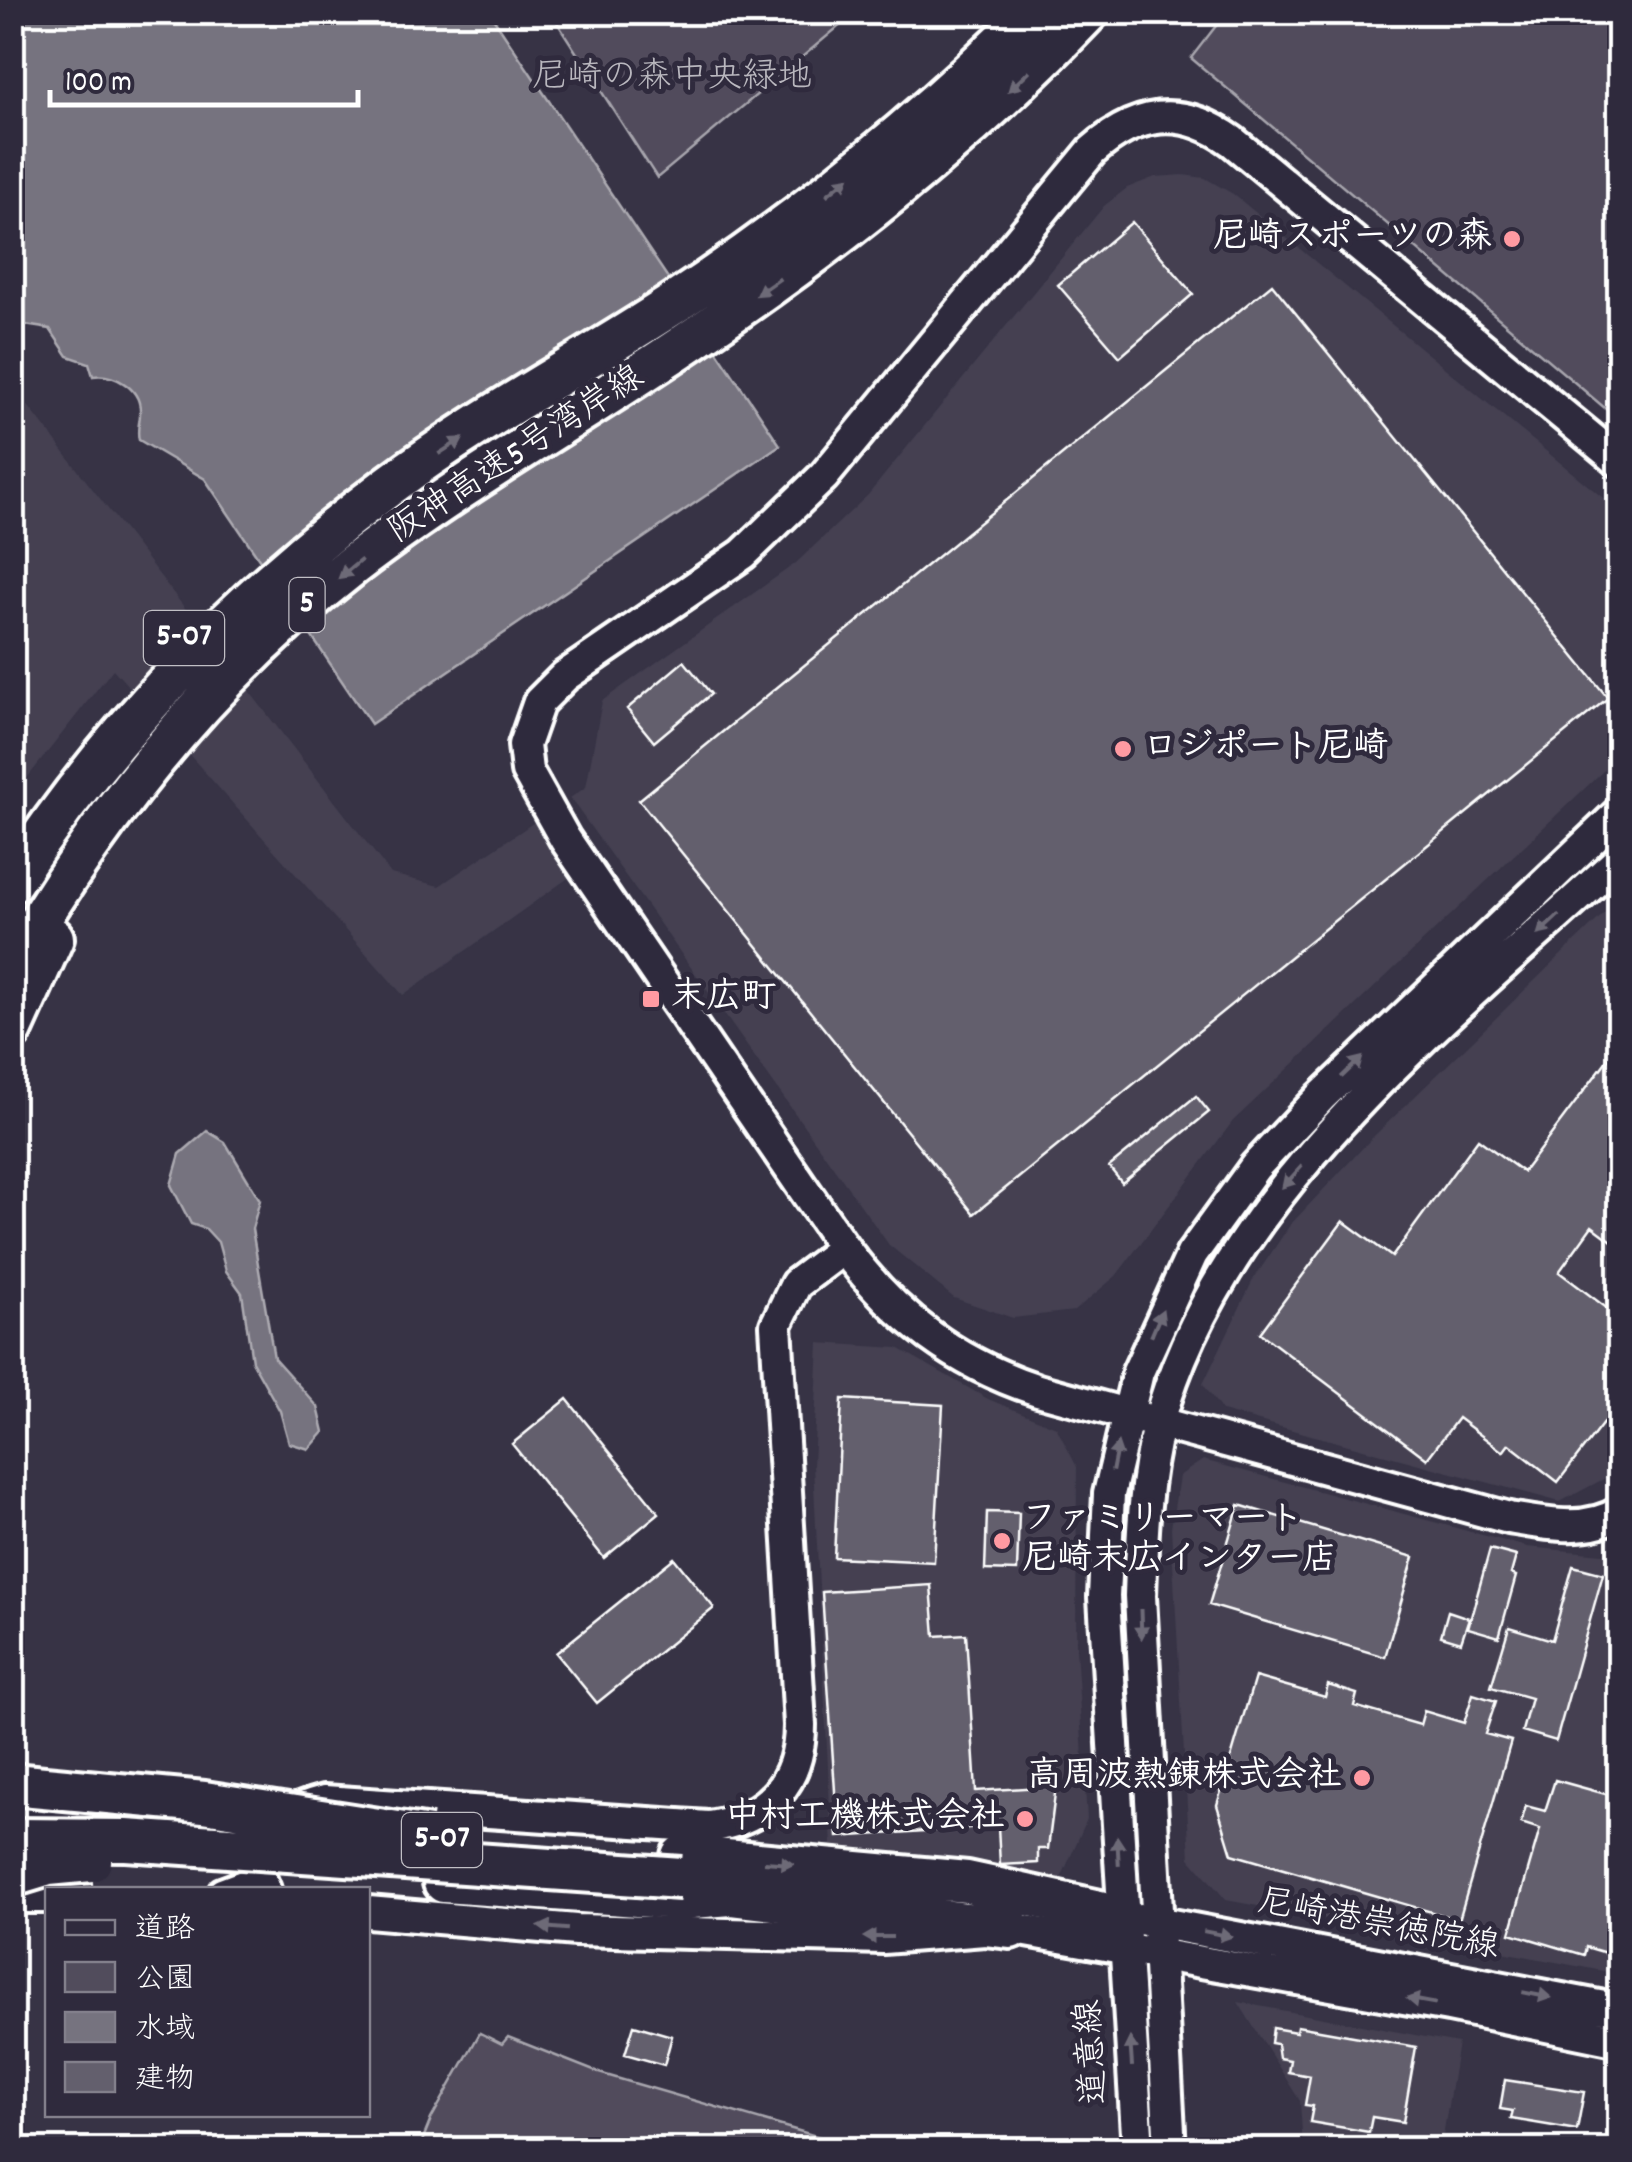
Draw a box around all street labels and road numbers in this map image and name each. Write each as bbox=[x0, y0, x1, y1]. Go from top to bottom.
street label: 阪神高速5号湾岸線 bbox=[379, 354, 655, 558]
road number: 5 bbox=[290, 578, 324, 632]
road number: 5-07 bbox=[144, 611, 224, 665]
road number: 5-07 bbox=[402, 1813, 482, 1867]
street label: 尼崎港崇徳院線 bbox=[1253, 1878, 1503, 1974]
street label: 道意線 bbox=[1065, 1998, 1123, 2106]

